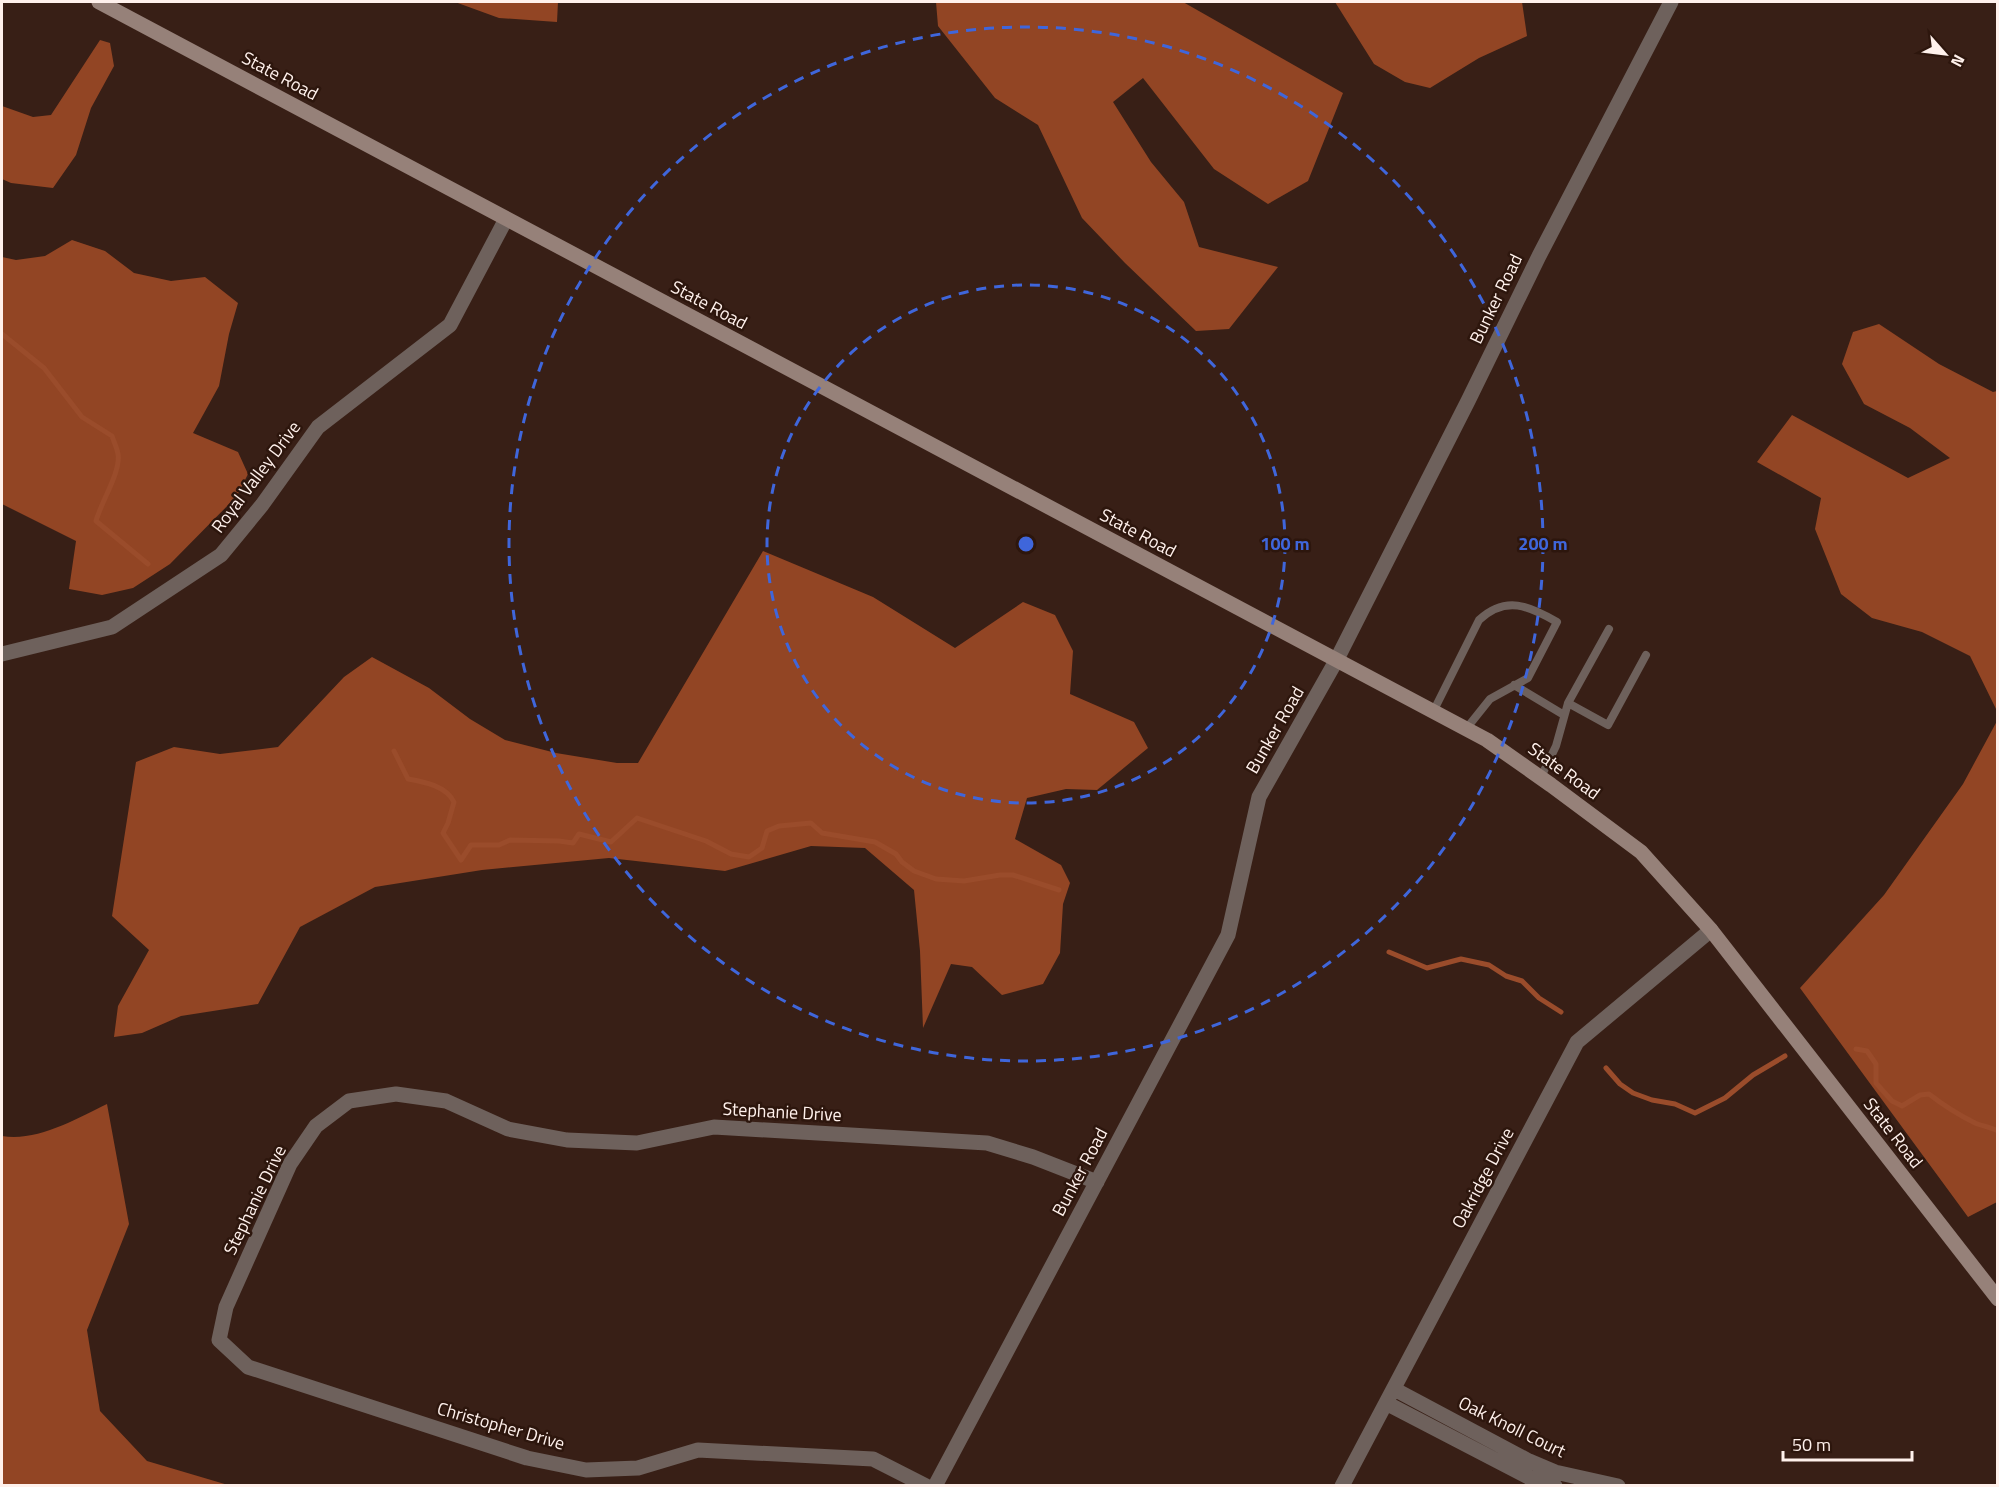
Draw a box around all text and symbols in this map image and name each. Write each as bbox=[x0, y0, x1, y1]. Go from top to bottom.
north arrow bbox=[1915, 24, 1975, 84]
street label: State Road bbox=[237, 44, 323, 107]
text: N bbox=[1945, 51, 1971, 72]
street label: Bunker Road bbox=[1462, 249, 1529, 348]
street label: State Road bbox=[666, 273, 752, 336]
street label: Royal Valley Drive bbox=[204, 415, 307, 538]
street label: State Road bbox=[1095, 501, 1181, 564]
text: 100 m bbox=[1260, 530, 1310, 557]
text: 200 m bbox=[1518, 530, 1568, 557]
centre of rings bbox=[1016, 534, 1036, 554]
street label: Bunker Road bbox=[1239, 681, 1310, 778]
street label: State Road bbox=[1523, 735, 1606, 806]
street label: State Road bbox=[1857, 1092, 1930, 1174]
street label: Stephanie Drive bbox=[722, 1095, 842, 1128]
street label: Oakridge Drive bbox=[1445, 1122, 1521, 1233]
street label: Bunker Road bbox=[1045, 1123, 1114, 1221]
street label: Stephanie Drive bbox=[216, 1140, 293, 1259]
street label: Oak Knoll Court bbox=[1454, 1389, 1571, 1464]
street label: Christopher Drive bbox=[434, 1394, 568, 1457]
scale bar bbox=[1783, 1424, 1912, 1462]
text: 50 m bbox=[1792, 1431, 1831, 1458]

